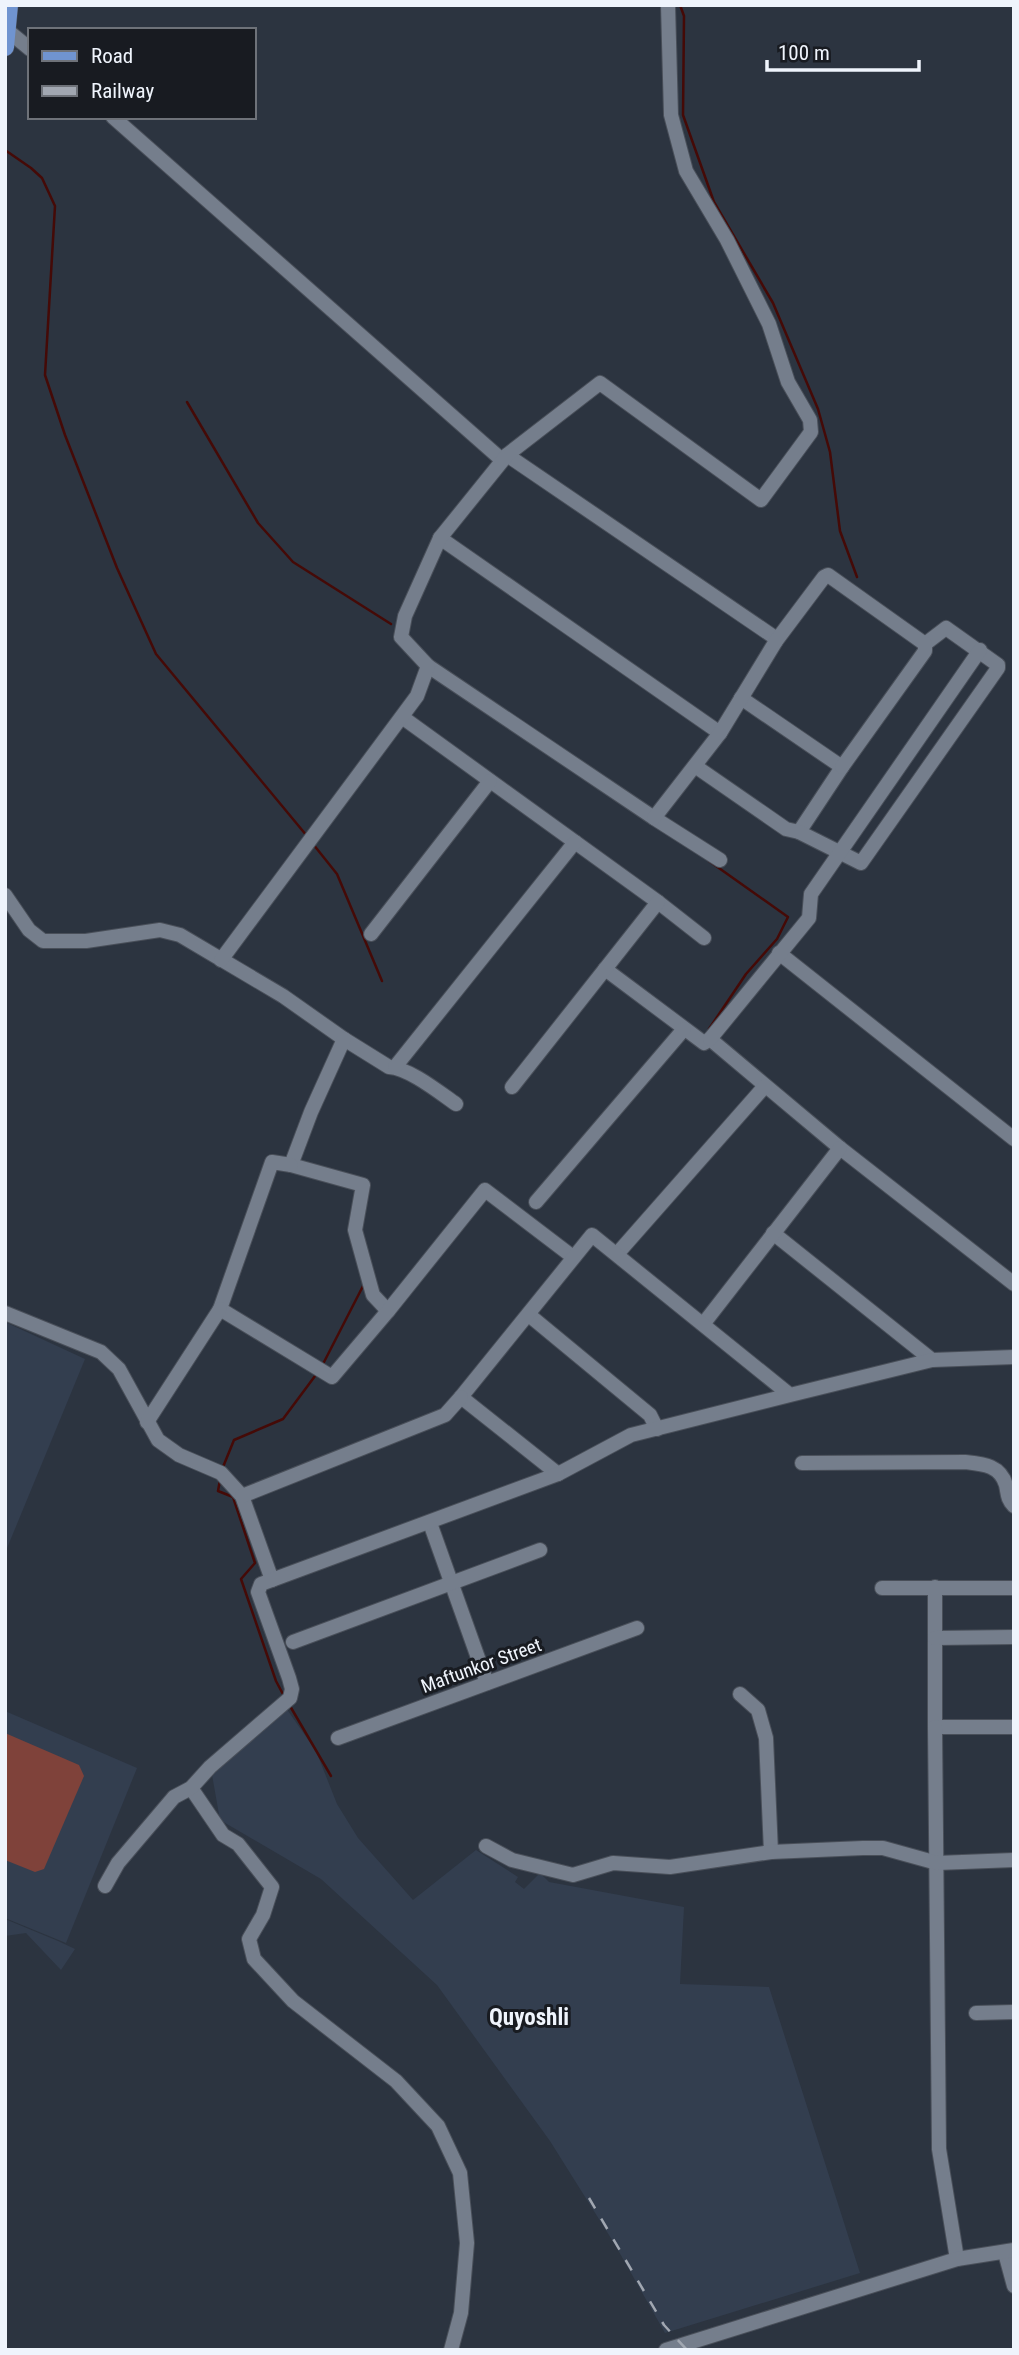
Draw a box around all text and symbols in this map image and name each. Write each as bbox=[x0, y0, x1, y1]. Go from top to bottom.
legend bbox=[28, 28, 256, 119]
scale bar bbox=[767, 28, 919, 72]
text: 100 m bbox=[778, 41, 830, 65]
text: Road bbox=[91, 44, 133, 68]
text: Railway bbox=[91, 79, 154, 103]
street label: Maftunkor Street bbox=[418, 1633, 544, 1698]
district label: Quyoshli bbox=[489, 2004, 569, 2031]

